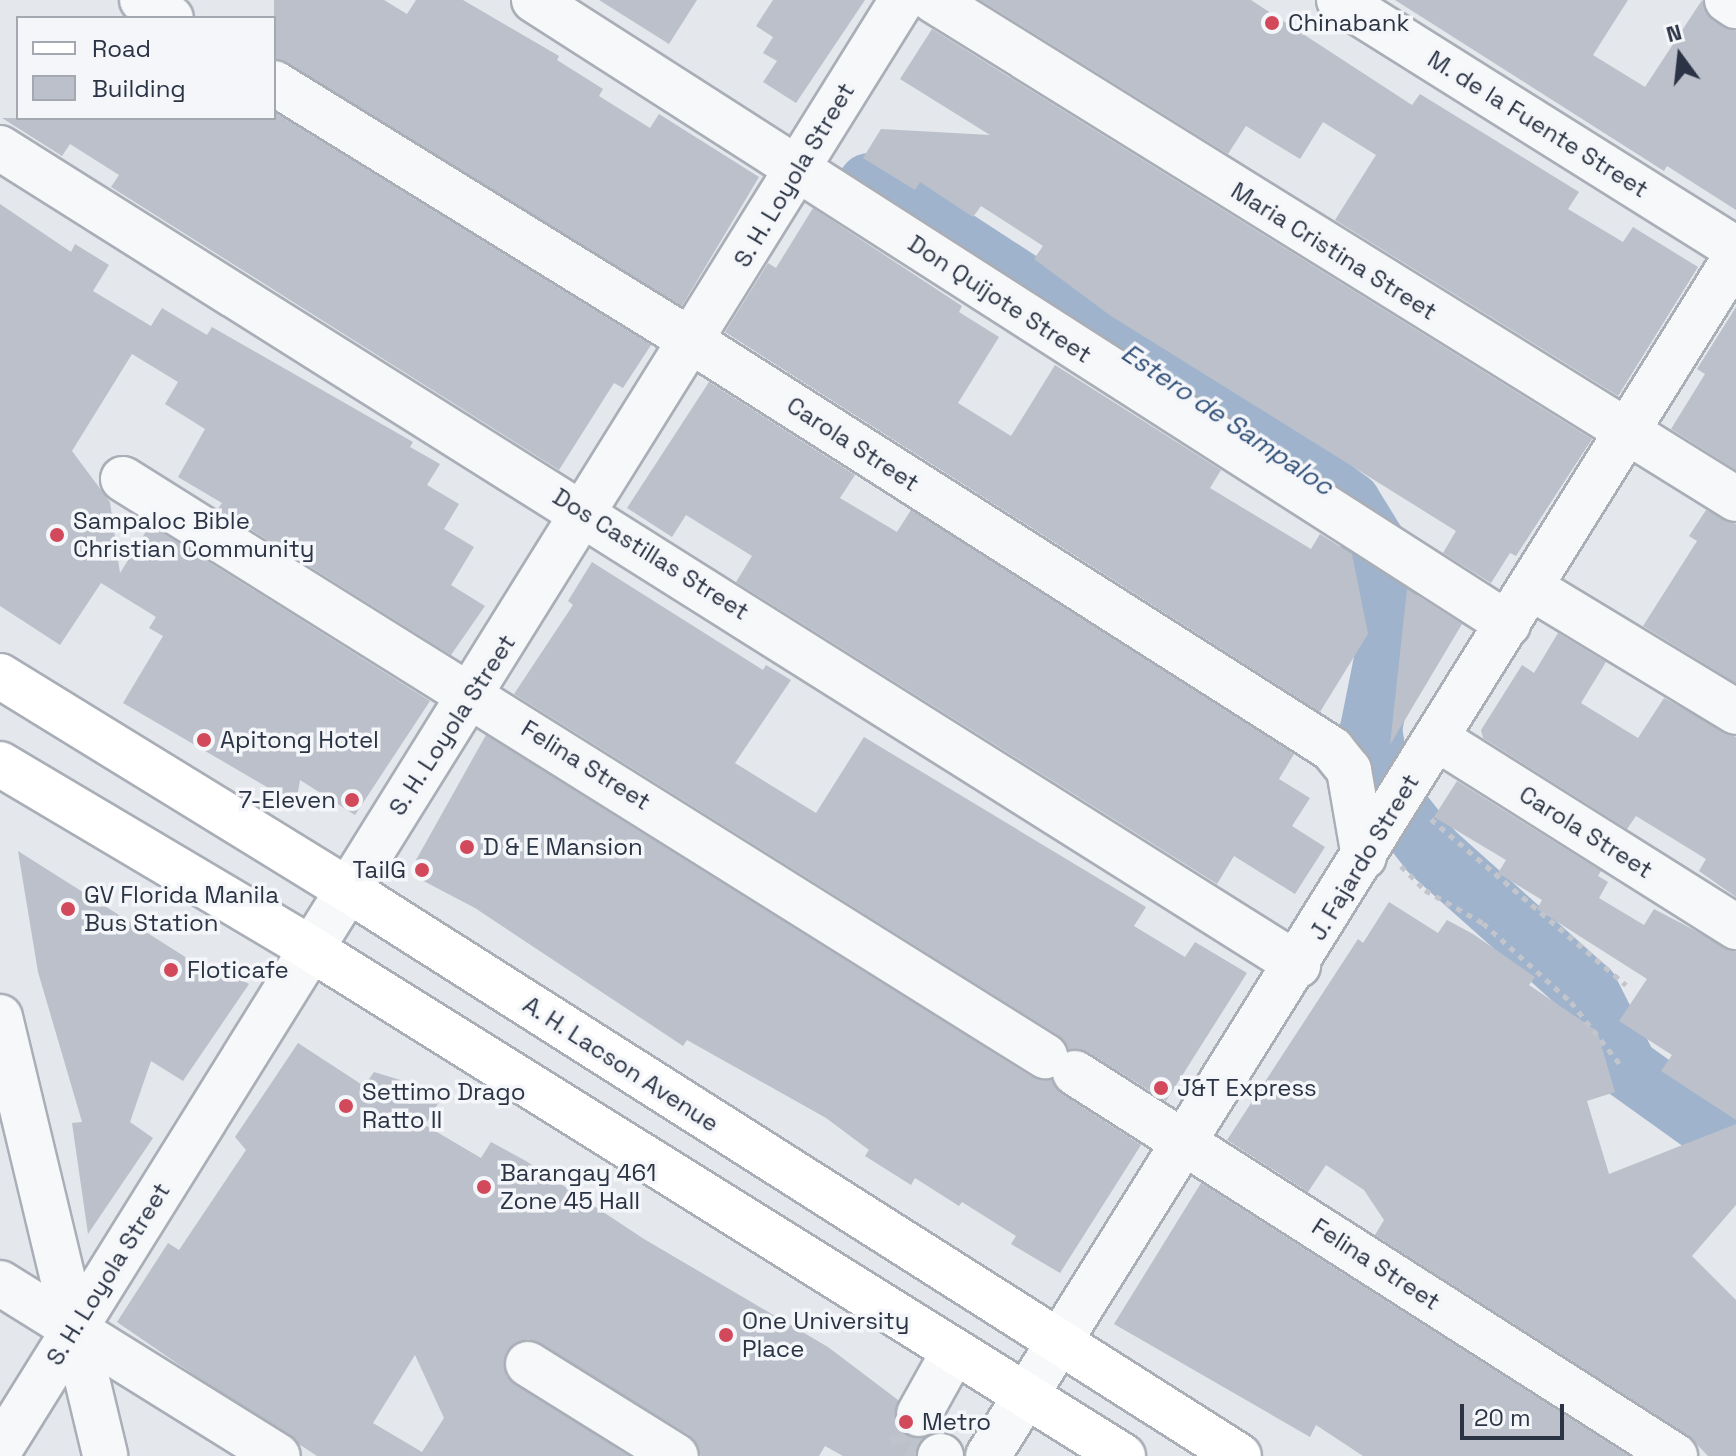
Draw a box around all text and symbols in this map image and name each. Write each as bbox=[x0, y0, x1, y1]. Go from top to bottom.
place label: Chinabank bbox=[1288, 9, 1409, 37]
marker: Chinabank bbox=[1263, 14, 1281, 32]
legend bbox=[16, 16, 276, 120]
north arrow bbox=[1640, 16, 1720, 96]
text: N bbox=[1663, 17, 1685, 48]
text: Road bbox=[92, 33, 151, 64]
street label: M. de la Fuente Street bbox=[1422, 44, 1654, 204]
text: Building bbox=[92, 73, 186, 104]
street label: S. H. Loyola Street bbox=[727, 77, 861, 273]
street label: Maria Cristina Street bbox=[1226, 176, 1442, 326]
street label: Don Quijote Street bbox=[903, 229, 1097, 369]
water label: Estero de Sampaloc bbox=[1115, 338, 1339, 502]
street label: Carola Street bbox=[781, 391, 925, 497]
street label: Dos Castillas Street bbox=[548, 482, 754, 626]
place label: Sampaloc Bible Christian Community bbox=[73, 507, 314, 563]
marker: Sampaloc Bible Christian Community bbox=[48, 526, 66, 544]
street label: S. H. Loyola Street bbox=[382, 628, 522, 822]
street label: Felina Street bbox=[516, 714, 656, 816]
place label: Apitong Hotel bbox=[220, 726, 379, 754]
marker: Apitong Hotel bbox=[195, 731, 213, 749]
street label: J. Fajardo Street bbox=[1303, 768, 1425, 946]
street label: Carola Street bbox=[1514, 780, 1658, 884]
place label: 7-Eleven bbox=[238, 786, 336, 814]
marker: 7-Eleven bbox=[343, 791, 361, 809]
place label: D & E Mansion bbox=[483, 833, 643, 861]
marker: D & E Mansion bbox=[458, 838, 476, 856]
place label: TailG bbox=[353, 856, 406, 884]
marker: TailG bbox=[413, 861, 431, 879]
place label: GV Florida Manila Bus Station bbox=[84, 881, 279, 937]
marker: GV Florida Manila Bus Station bbox=[59, 900, 77, 918]
place label: Floticafe bbox=[187, 956, 289, 984]
marker: Floticafe bbox=[162, 961, 180, 979]
street label: A. H. Lacson Avenue bbox=[517, 989, 725, 1139]
place label: J&T Express bbox=[1177, 1074, 1317, 1102]
place label: Settimo Drago Ratto II bbox=[362, 1078, 525, 1134]
marker: J&T Express bbox=[1152, 1079, 1170, 1097]
marker: Settimo Drago Ratto II bbox=[337, 1097, 355, 1115]
place label: Barangay 461 Zone 45 Hall bbox=[500, 1159, 656, 1215]
street label: S. H. Loyola Street bbox=[40, 1177, 176, 1371]
marker: Barangay 461 Zone 45 Hall bbox=[475, 1178, 493, 1196]
street label: Felina Street bbox=[1307, 1212, 1445, 1316]
place label: One University Place bbox=[742, 1307, 909, 1363]
marker: One University Place bbox=[717, 1326, 735, 1344]
scale bar bbox=[1464, 1388, 1568, 1438]
text: 20 m bbox=[1474, 1402, 1531, 1433]
place label: Metro bbox=[922, 1408, 991, 1436]
marker: Metro bbox=[897, 1413, 915, 1431]

